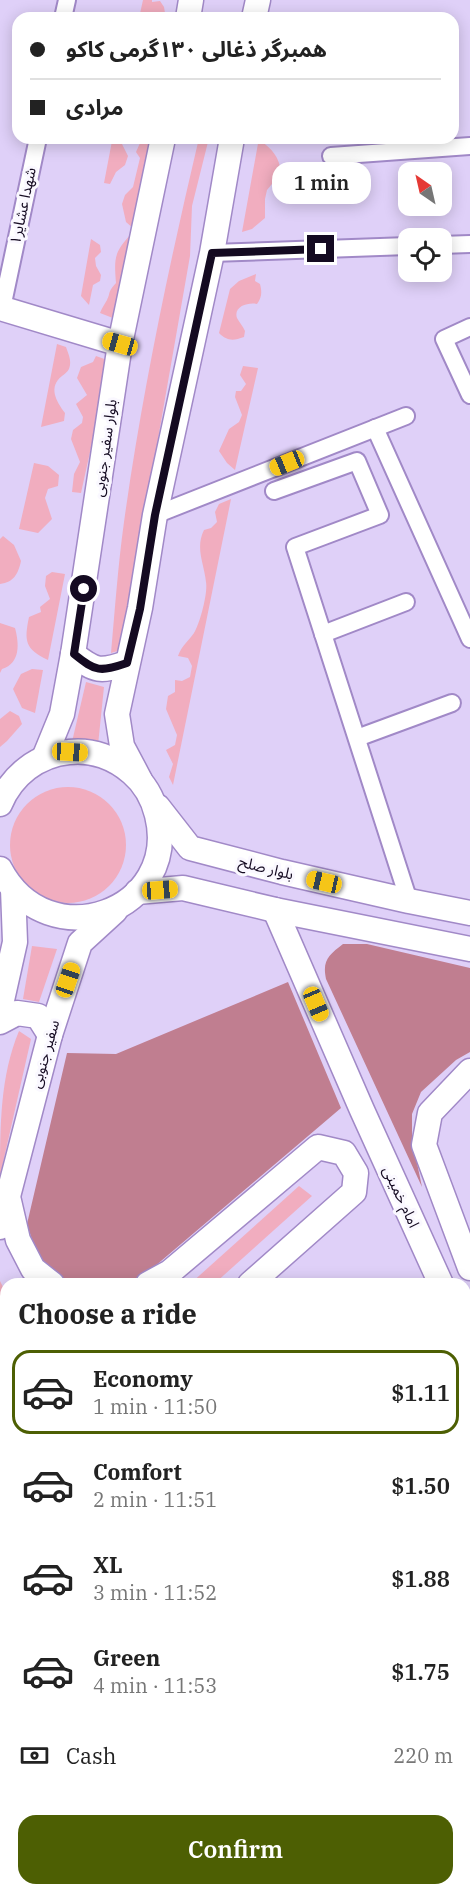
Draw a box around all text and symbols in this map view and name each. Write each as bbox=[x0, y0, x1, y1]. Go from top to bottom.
text: همبرگر ذغالی ۱۳۰گرمی کاکو bbox=[66, 34, 327, 63]
text: مرادی bbox=[66, 92, 124, 121]
callout: 1 min bbox=[272, 162, 370, 204]
north arrow bbox=[398, 162, 452, 216]
map controls bbox=[398, 162, 452, 282]
street label: شهدا عشایر۱ bbox=[5, 166, 40, 246]
text: 1 min bbox=[294, 169, 349, 196]
button: locate bbox=[398, 228, 452, 282]
route end bbox=[307, 235, 334, 262]
car bbox=[100, 330, 140, 358]
street label: بلوار سفیر جنوبی bbox=[88, 398, 121, 498]
car bbox=[267, 448, 307, 478]
route start bbox=[70, 575, 97, 602]
car bbox=[52, 742, 88, 762]
street label: بلوار صلح bbox=[236, 852, 296, 886]
car bbox=[304, 869, 344, 895]
car bbox=[141, 880, 179, 900]
car bbox=[54, 960, 82, 1000]
car bbox=[301, 984, 331, 1024]
street label: سفیر جنوبی bbox=[26, 1017, 63, 1090]
street label: امام خمینی bbox=[377, 1163, 424, 1231]
text: Choose a ride bbox=[18, 1296, 197, 1331]
text: Economy bbox=[93, 1364, 193, 1393]
icon: car bbox=[21, 1365, 75, 1419]
text: $1.11 bbox=[391, 1378, 450, 1407]
text: 1 min · 11:50 bbox=[93, 1393, 217, 1420]
text: Comfort bbox=[93, 1457, 182, 1486]
icon: car bbox=[21, 1458, 75, 1512]
text: $1.50 bbox=[391, 1471, 450, 1500]
text: 2 min · 11:51 bbox=[93, 1486, 217, 1513]
text: XL bbox=[93, 1550, 123, 1579]
icon: car bbox=[21, 1551, 75, 1605]
text: $1.88 bbox=[391, 1564, 450, 1593]
text: 3 min · 11:52 bbox=[93, 1579, 217, 1606]
text: Green bbox=[93, 1643, 160, 1672]
icon: car bbox=[21, 1644, 75, 1698]
text: $1.75 bbox=[391, 1657, 450, 1686]
text: 4 min · 11:53 bbox=[93, 1672, 217, 1699]
icon: cash bbox=[18, 1739, 51, 1772]
text: Cash bbox=[66, 1741, 117, 1770]
text: 220 m bbox=[393, 1742, 453, 1769]
button: Confirm bbox=[18, 1815, 453, 1884]

